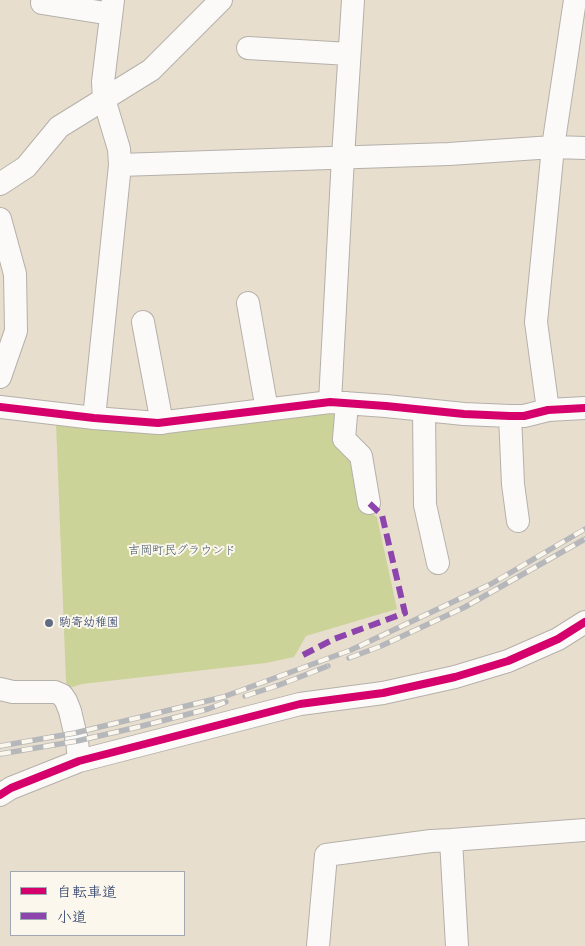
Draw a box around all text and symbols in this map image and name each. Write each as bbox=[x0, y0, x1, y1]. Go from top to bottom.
park label: 吉岡町民グラウンド bbox=[128, 544, 236, 558]
place label: 駒寄幼稚園 bbox=[59, 616, 119, 630]
marker: 駒寄幼稚園 bbox=[43, 617, 55, 629]
legend bbox=[10, 871, 185, 936]
text: 自転車道 bbox=[57, 882, 117, 901]
text: 小道 bbox=[57, 907, 87, 926]

